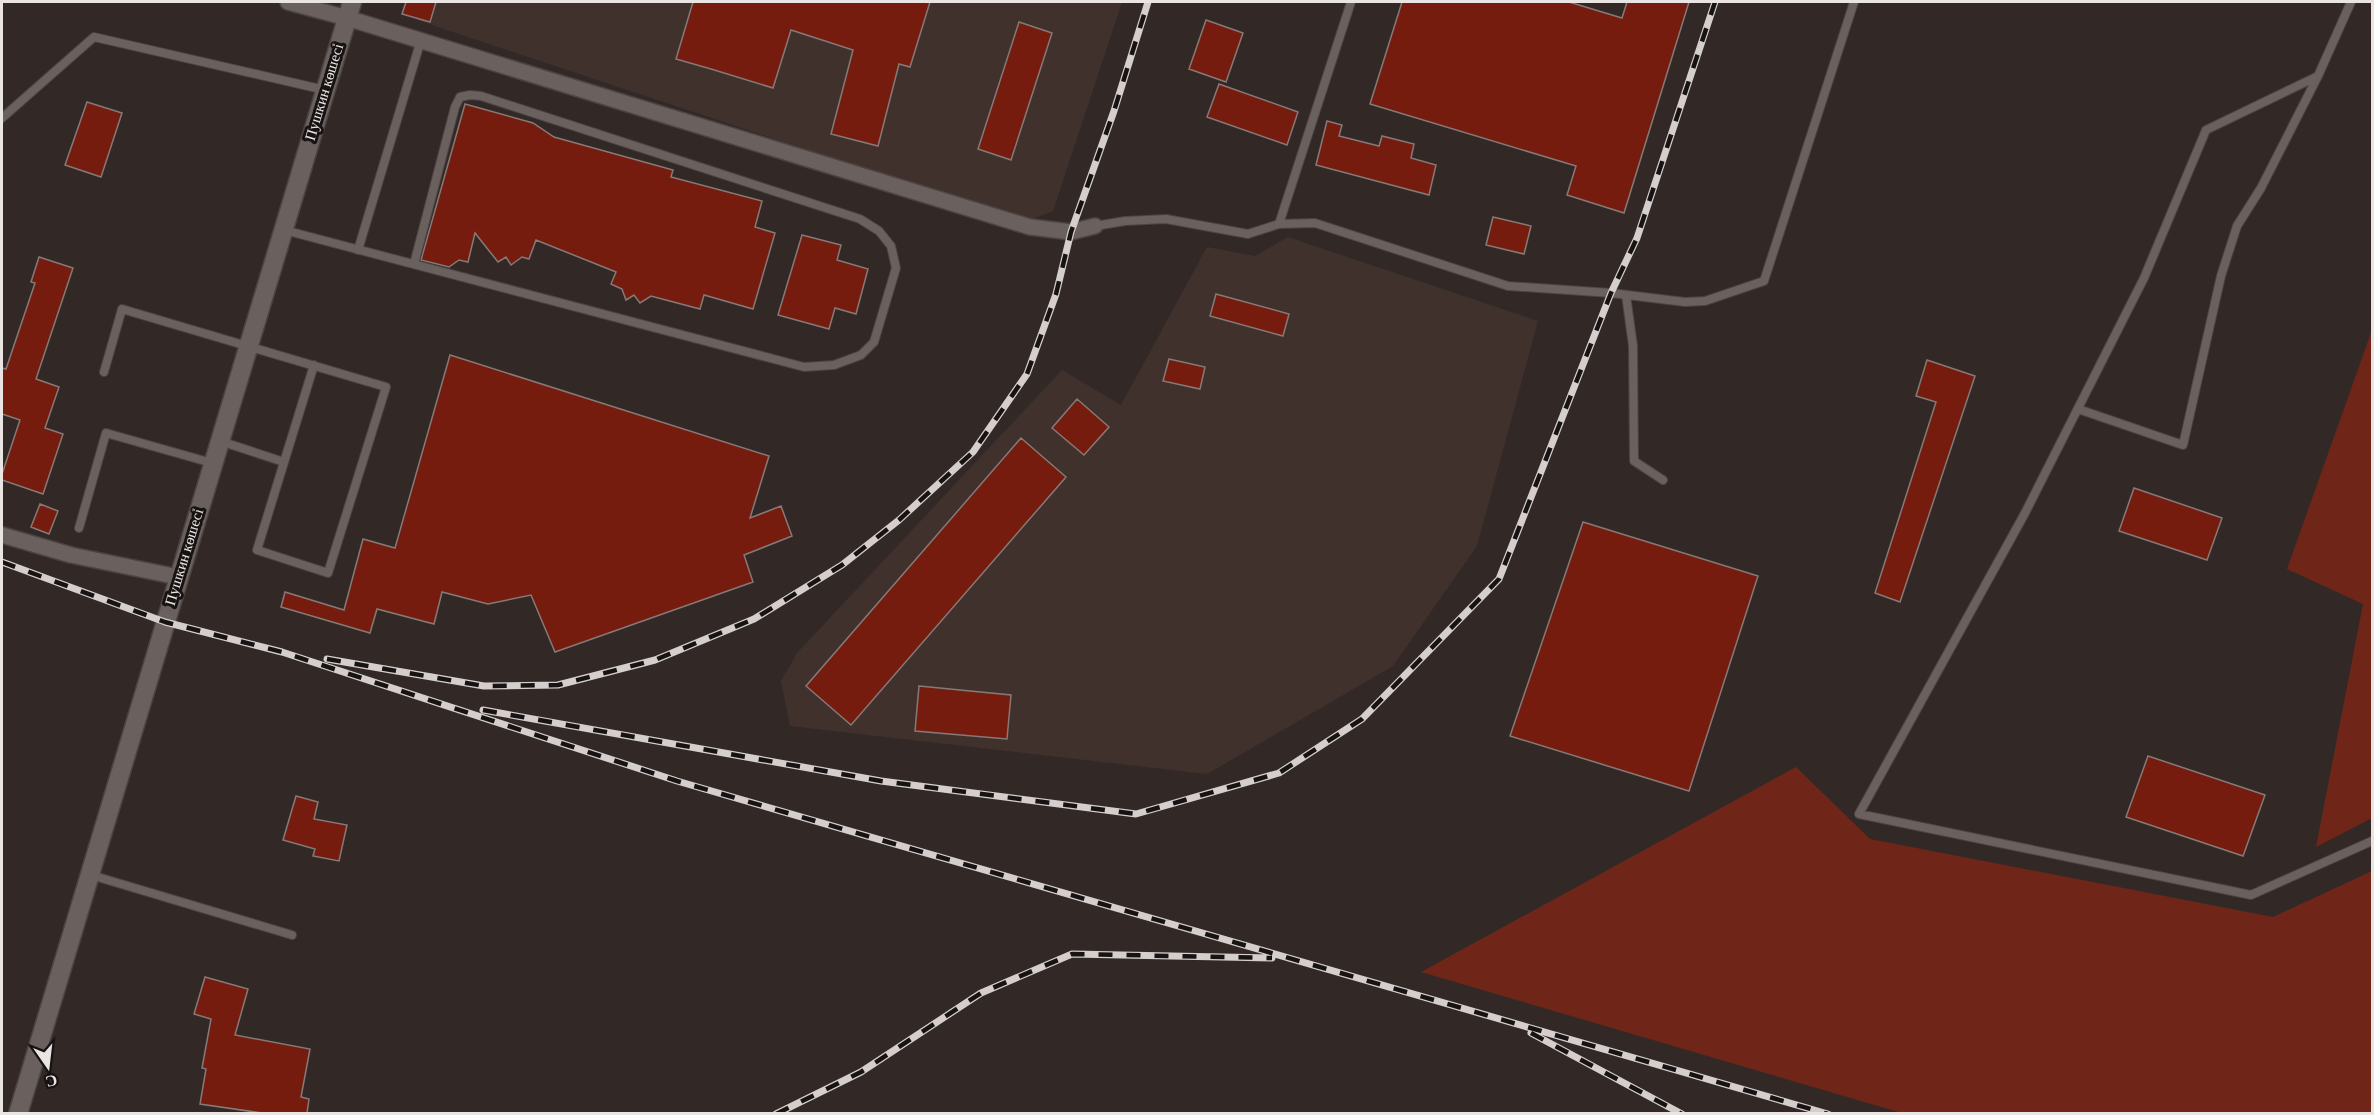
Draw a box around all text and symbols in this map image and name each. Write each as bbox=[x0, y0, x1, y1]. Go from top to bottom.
street label: Пушкин көшесі bbox=[302, 42, 346, 142]
street label: Пушкин көшесі bbox=[162, 507, 206, 607]
north arrow bbox=[18, 1037, 78, 1097]
text: С bbox=[44, 1071, 59, 1091]

